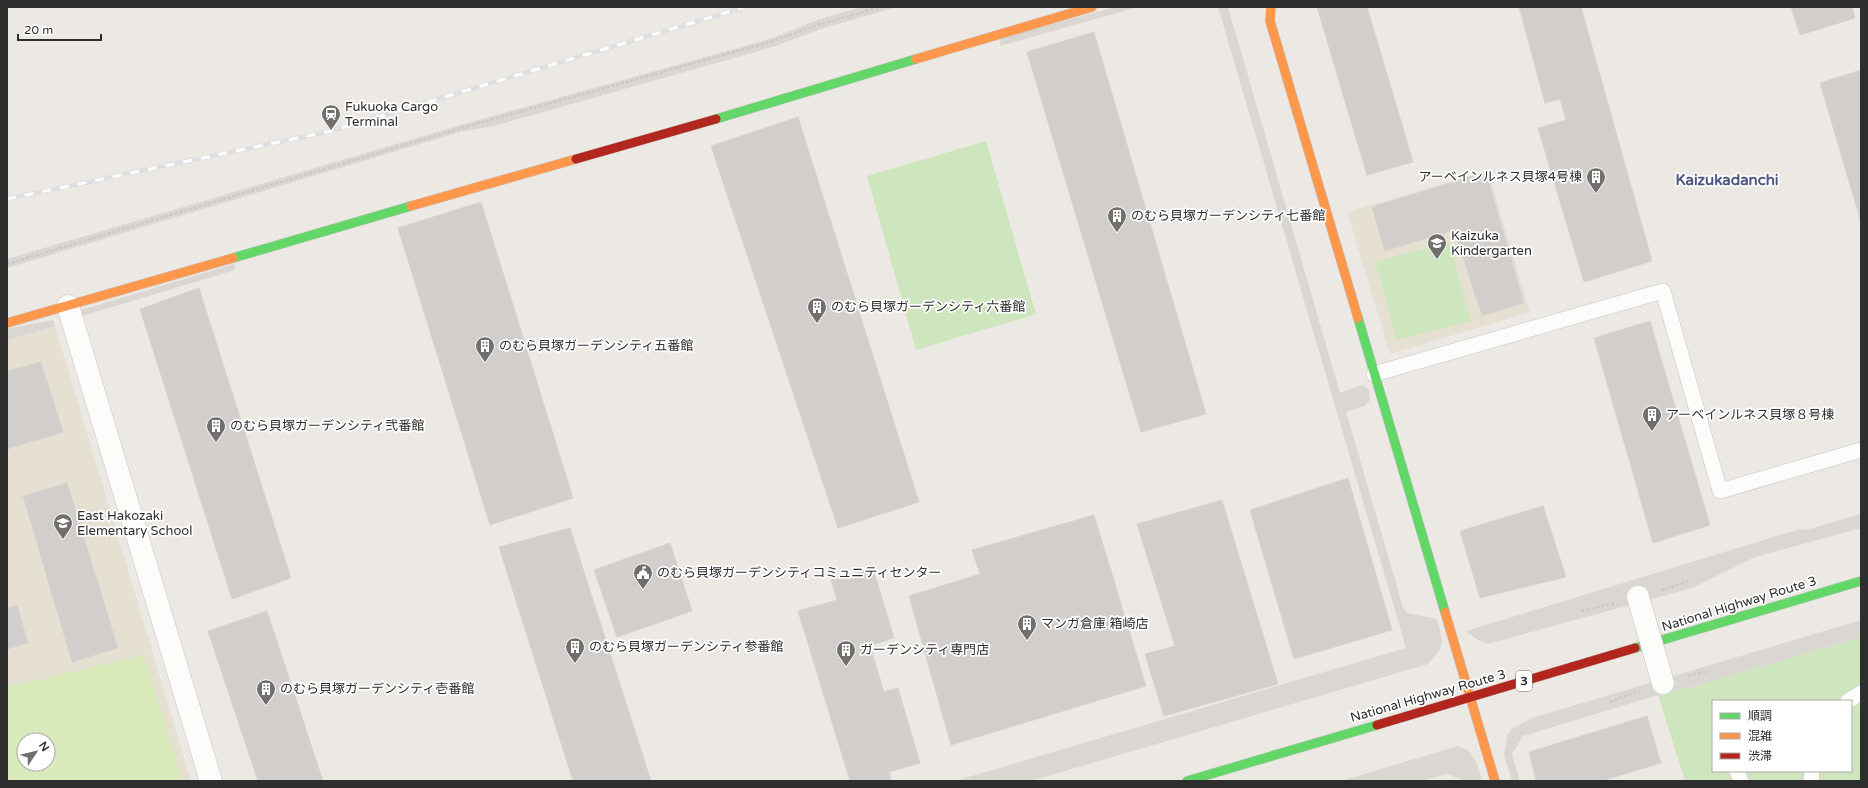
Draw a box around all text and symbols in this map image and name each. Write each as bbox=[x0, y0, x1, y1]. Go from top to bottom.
scale bar bbox=[18, 16, 101, 42]
text: 20 m bbox=[24, 23, 53, 37]
place label: Fukuoka Cargo Terminal bbox=[345, 99, 438, 130]
station icon: Fukuoka Cargo Terminal bbox=[320, 103, 342, 131]
building icon: アーベインルネス貝塚4号棟 bbox=[1585, 166, 1607, 194]
place label: アーベインルネス貝塚4号棟 bbox=[1419, 169, 1582, 185]
district label: Kaizukadanchi bbox=[1675, 171, 1779, 189]
building icon: のむら貝塚ガーデンシティ七番館 bbox=[1106, 205, 1128, 233]
place label: のむら貝塚ガーデンシティ七番館 bbox=[1131, 208, 1325, 224]
place label: Kaizuka Kindergarten bbox=[1451, 228, 1532, 259]
school or university icon: Kaizuka Kindergarten bbox=[1426, 232, 1448, 260]
building icon: のむら貝塚ガーデンシティ六番館 bbox=[806, 296, 828, 324]
place label: のむら貝塚ガーデンシティ六番館 bbox=[831, 299, 1025, 315]
building icon: のむら貝塚ガーデンシティ五番館 bbox=[474, 335, 496, 363]
place label: のむら貝塚ガーデンシティ五番館 bbox=[499, 338, 693, 354]
building icon: アーベインルネス貝塚８号棟 bbox=[1641, 404, 1663, 432]
place label: アーベインルネス貝塚８号棟 bbox=[1666, 407, 1834, 423]
building icon: のむら貝塚ガーデンシティ弐番館 bbox=[205, 415, 227, 443]
place label: のむら貝塚ガーデンシティ弐番館 bbox=[230, 418, 424, 434]
place label: East Hakozaki Elementary School bbox=[77, 508, 192, 539]
school or university icon: East Hakozaki Elementary School bbox=[52, 512, 74, 540]
public building icon: のむら貝塚ガーデンシティコミュニティセンター bbox=[632, 562, 654, 590]
place label: のむら貝塚ガーデンシティコミュニティセンター bbox=[657, 565, 941, 581]
street label: National Highway Route 3 bbox=[1660, 573, 1818, 635]
building icon: マンガ倉庫 箱崎店 bbox=[1016, 613, 1038, 641]
place label: マンガ倉庫 箱崎店 bbox=[1041, 616, 1148, 632]
building icon: のむら貝塚ガーデンシティ参番館 bbox=[564, 636, 586, 664]
place label: のむら貝塚ガーデンシティ参番館 bbox=[589, 639, 783, 655]
building icon: ガーデンシティ専門店 bbox=[835, 639, 857, 667]
place label: ガーデンシティ専門店 bbox=[860, 642, 989, 658]
street label: National Highway Route 3 bbox=[1348, 666, 1508, 726]
road number: 3 bbox=[1516, 671, 1532, 691]
building icon: のむら貝塚ガーデンシティ壱番館 bbox=[255, 678, 277, 706]
place label: のむら貝塚ガーデンシティ壱番館 bbox=[280, 681, 474, 697]
legend bbox=[1712, 700, 1852, 772]
text: 順調 bbox=[1748, 709, 1772, 723]
text: 混雑 bbox=[1748, 729, 1772, 743]
north arrow bbox=[16, 732, 56, 772]
text: N bbox=[36, 739, 52, 754]
text: 渋滞 bbox=[1748, 749, 1772, 763]

